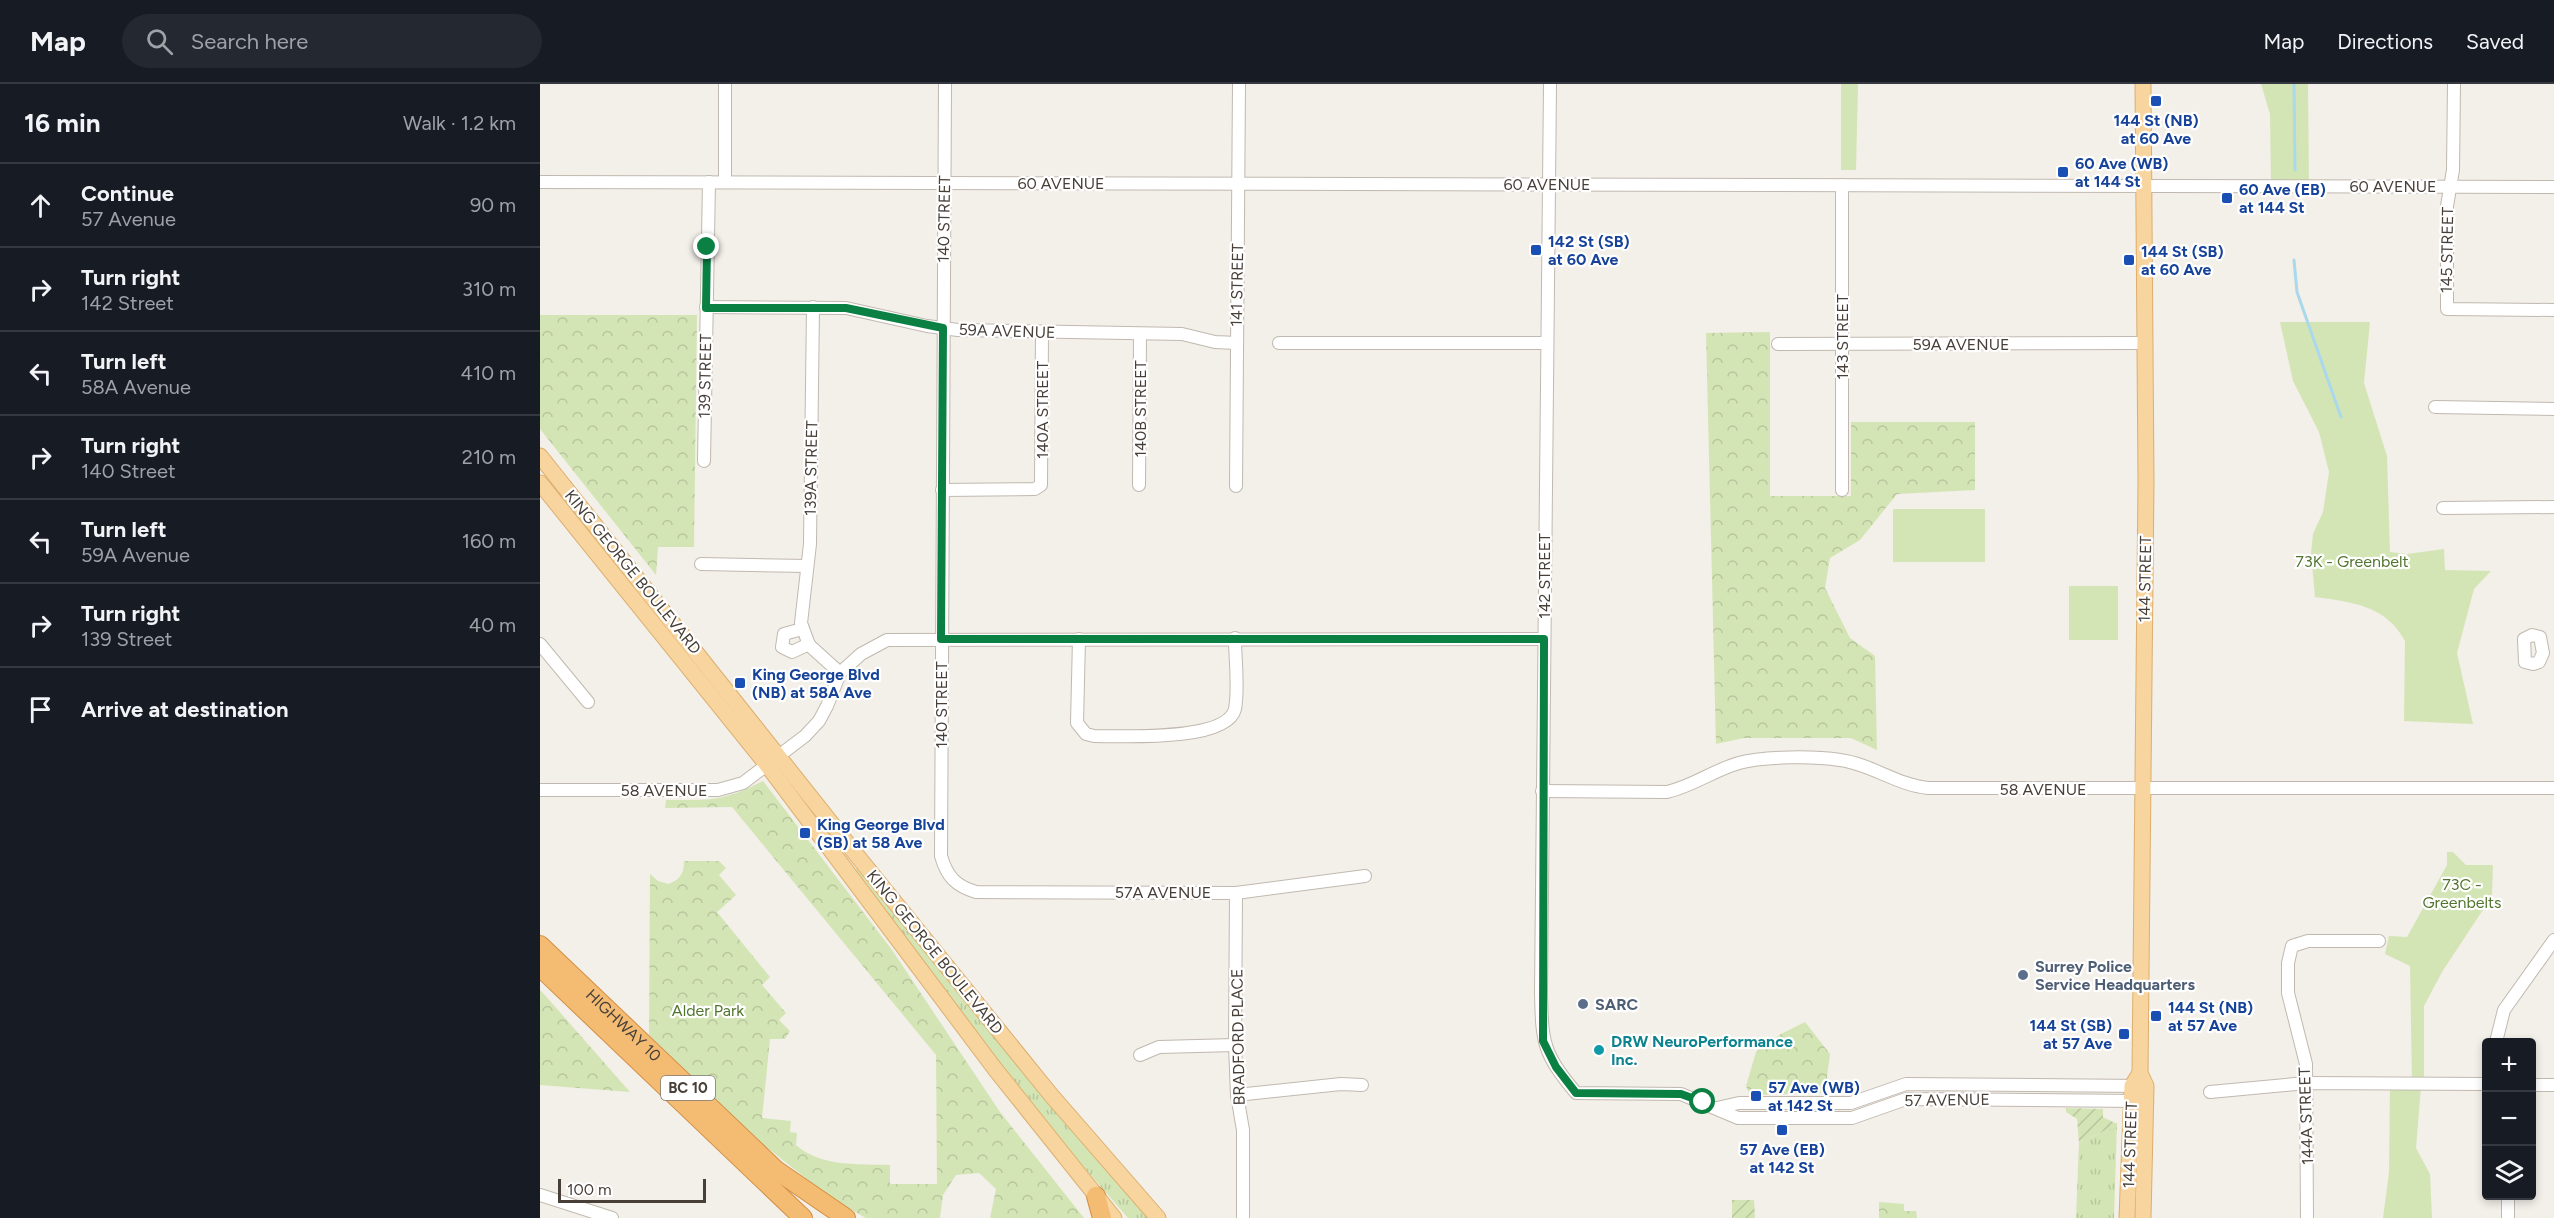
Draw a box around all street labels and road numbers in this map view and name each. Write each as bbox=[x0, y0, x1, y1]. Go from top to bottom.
street label: 60 AVENUE bbox=[1017, 174, 1105, 193]
street label: 140 STREET bbox=[934, 175, 954, 263]
street label: 60 AVENUE bbox=[1503, 175, 1591, 194]
street label: 60 AVENUE bbox=[2349, 177, 2437, 196]
street label: 145 STREET bbox=[2437, 207, 2457, 293]
street label: 141 STREET bbox=[1227, 243, 1247, 327]
street label: 143 STREET bbox=[1833, 294, 1852, 380]
street label: 59A AVENUE bbox=[958, 320, 1056, 342]
street label: 139 STREET bbox=[695, 333, 715, 419]
street label: 59A AVENUE bbox=[1913, 335, 2009, 354]
street label: 140B STREET bbox=[1131, 360, 1150, 457]
street label: 140A STREET bbox=[1033, 361, 1052, 459]
street label: 139A STREET bbox=[801, 420, 821, 516]
street label: KING GEORGE BOULEVARD bbox=[561, 486, 705, 658]
street label: 142 STREET bbox=[1535, 533, 1554, 619]
street label: 144 STREET bbox=[2135, 535, 2155, 623]
street label: 140 STREET bbox=[932, 661, 951, 749]
street label: 58 AVENUE bbox=[2000, 780, 2086, 799]
street label: 58 AVENUE bbox=[621, 781, 707, 800]
street label: KING GEORGE BOULEVARD bbox=[863, 866, 1007, 1038]
street label: 57A AVENUE bbox=[1115, 883, 1211, 902]
street label: BRADFORD PLACE bbox=[1227, 968, 1249, 1106]
street label: HIGHWAY 10 bbox=[582, 985, 665, 1065]
street label: 144A STREET bbox=[2295, 1067, 2317, 1165]
road number: BC 10 bbox=[661, 1076, 715, 1100]
street label: 57 AVENUE bbox=[1904, 1090, 1990, 1110]
street label: 144 STREET bbox=[2119, 1101, 2141, 1189]

